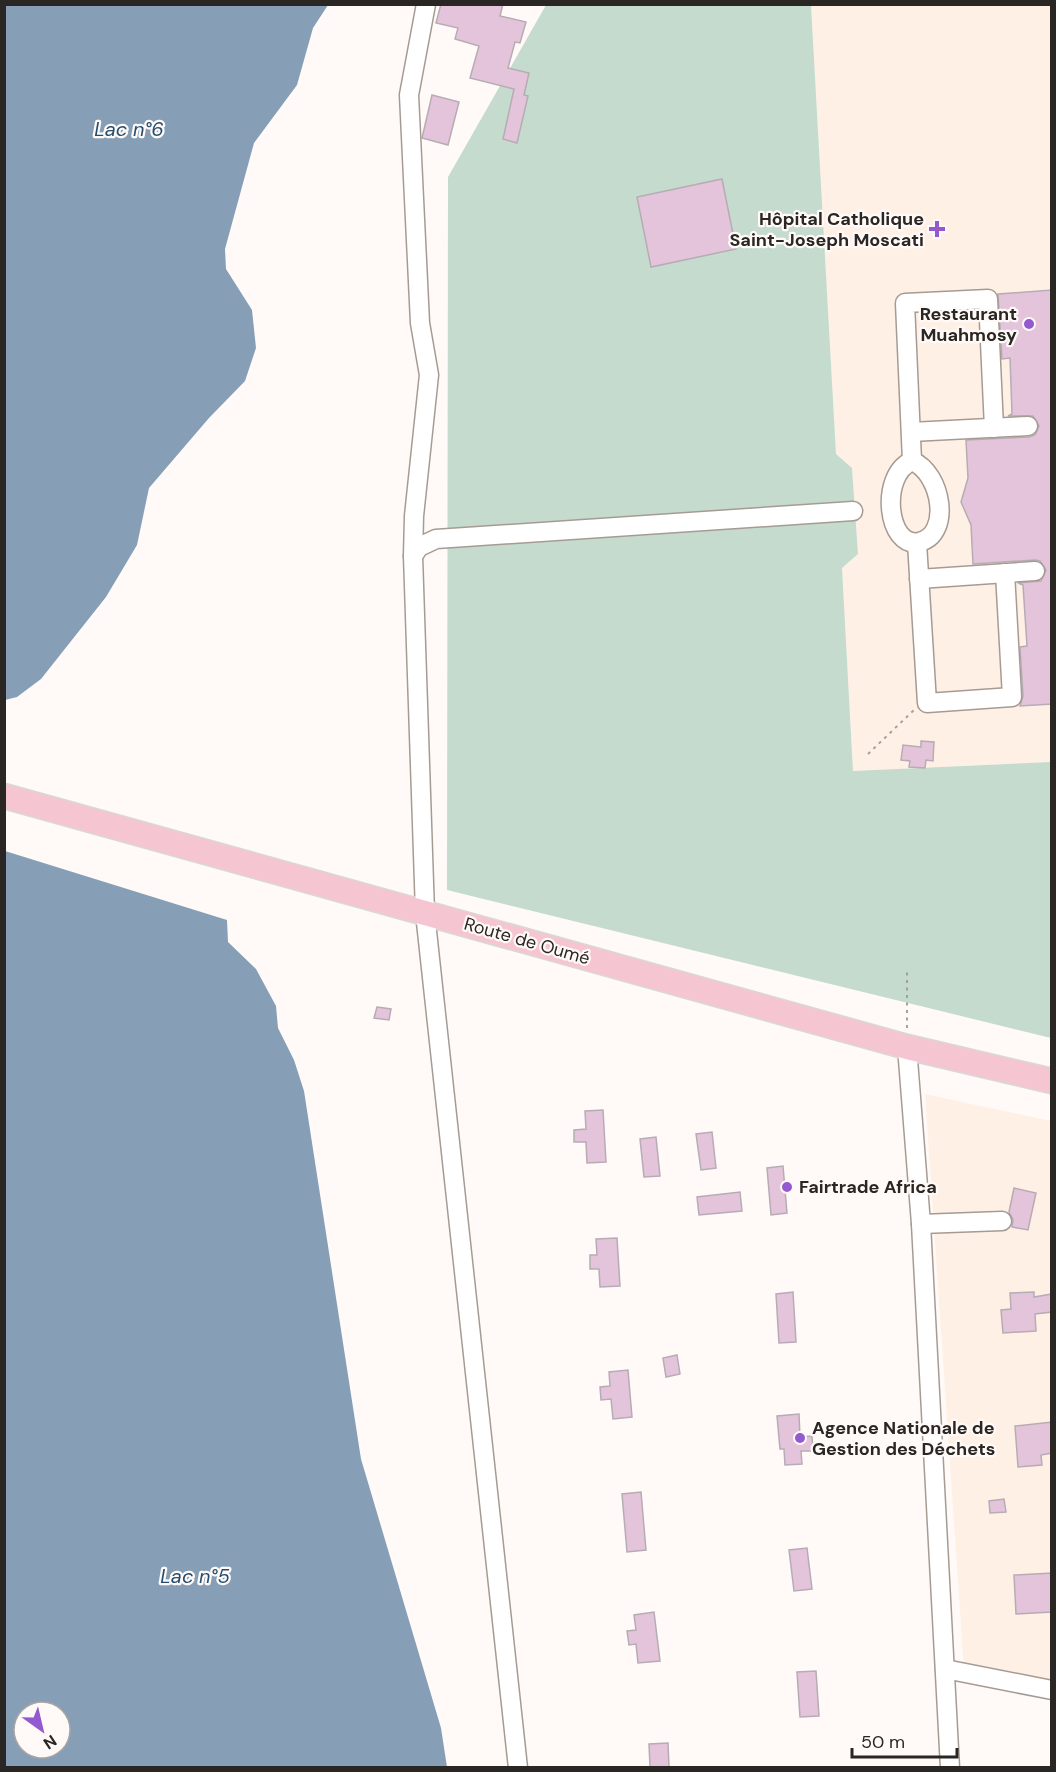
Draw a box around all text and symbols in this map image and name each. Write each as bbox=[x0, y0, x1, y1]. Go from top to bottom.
water label: Lac n°6 bbox=[94, 116, 164, 142]
place label: Hôpital Catholique Saint-Joseph Moscati bbox=[730, 207, 924, 252]
marker: Hôpital Catholique Saint-Joseph Moscati bbox=[928, 220, 946, 238]
place label: Restaurant Muahmosy bbox=[920, 302, 1017, 347]
marker: Restaurant Muahmosy bbox=[1022, 317, 1036, 331]
street label: Route de Oumé bbox=[461, 912, 593, 970]
place label: Fairtrade Africa bbox=[799, 1175, 937, 1199]
marker: Fairtrade Africa bbox=[780, 1180, 794, 1194]
place label: Agence Nationale de Gestion des Déchets bbox=[812, 1416, 995, 1461]
marker: Agence Nationale de Gestion des Déchets bbox=[793, 1431, 807, 1445]
water label: Lac n°5 bbox=[160, 1563, 230, 1589]
north arrow bbox=[12, 1700, 72, 1760]
scale bar bbox=[852, 1721, 957, 1759]
text: N bbox=[39, 1730, 61, 1754]
text: 50 m bbox=[861, 1730, 905, 1754]

